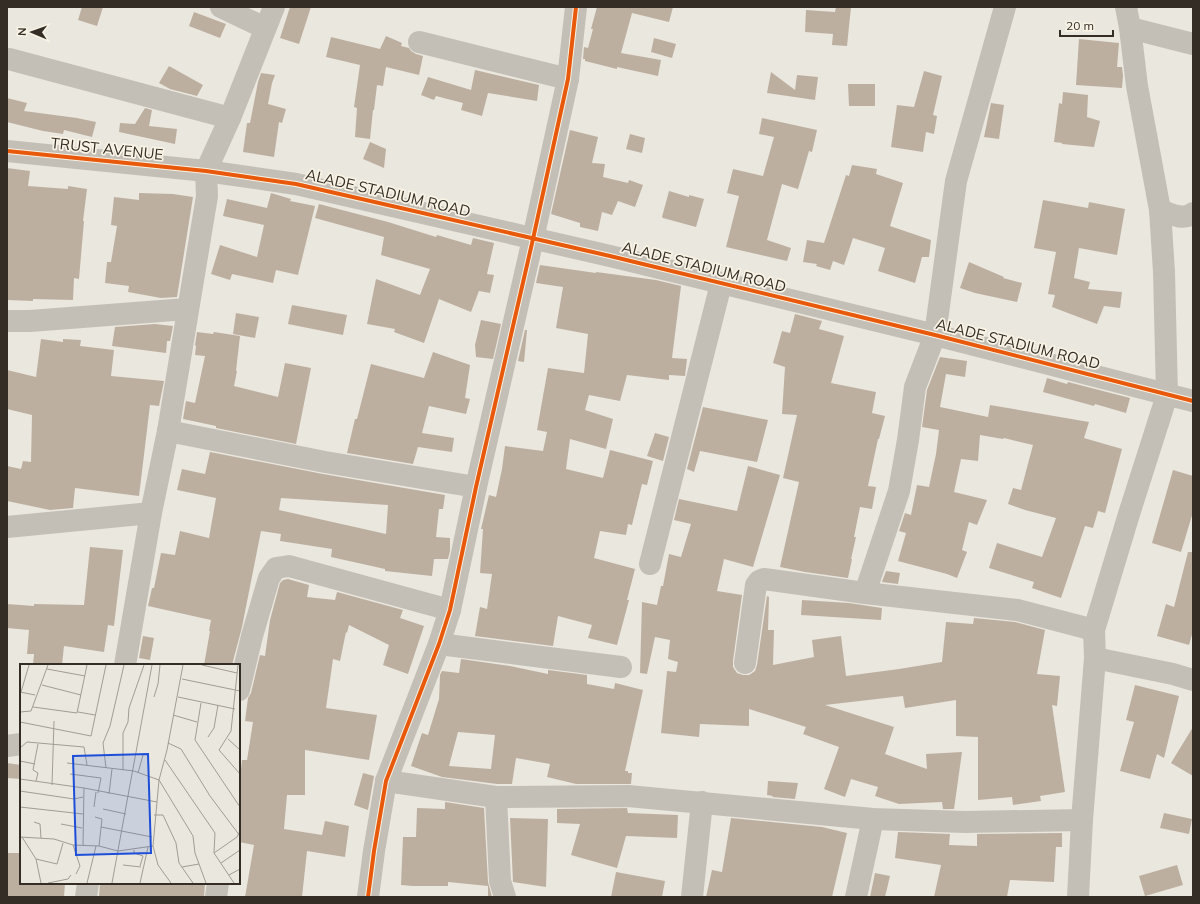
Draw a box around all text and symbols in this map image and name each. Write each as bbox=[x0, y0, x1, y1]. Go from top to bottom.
north arrow bbox=[12, 12, 52, 52]
scale bar bbox=[1060, 12, 1113, 38]
text: 20 m bbox=[1066, 18, 1094, 33]
text: N bbox=[15, 27, 29, 36]
street label: TRUST AVENUE bbox=[50, 133, 164, 164]
street label: ALADE STADIUM ROAD bbox=[304, 164, 472, 221]
street label: ALADE STADIUM ROAD bbox=[620, 237, 788, 296]
street label: ALADE STADIUM ROAD bbox=[934, 314, 1102, 373]
inset map bbox=[20, 664, 240, 884]

